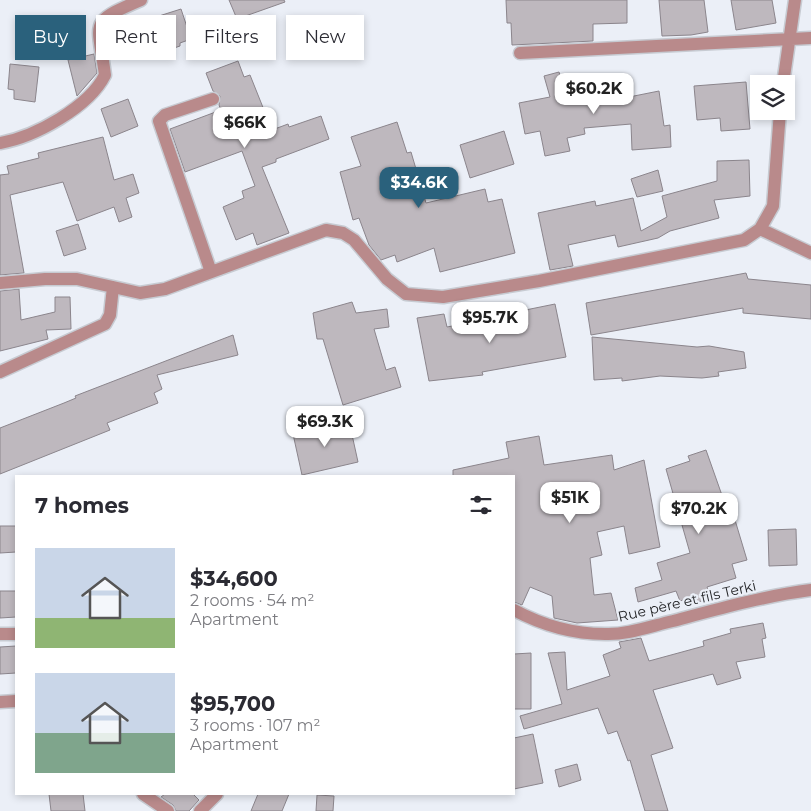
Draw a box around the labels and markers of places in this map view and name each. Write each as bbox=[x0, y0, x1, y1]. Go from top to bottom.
pin: $60.2K bbox=[553, 72, 635, 115]
pin: $66K bbox=[215, 106, 275, 149]
pin: $34.6K bbox=[378, 166, 460, 209]
pin: $95.7K bbox=[449, 302, 531, 344]
pin: $69.3K bbox=[284, 406, 366, 448]
pin: $51K bbox=[540, 482, 600, 524]
pin: $70.2K bbox=[658, 492, 740, 535]

